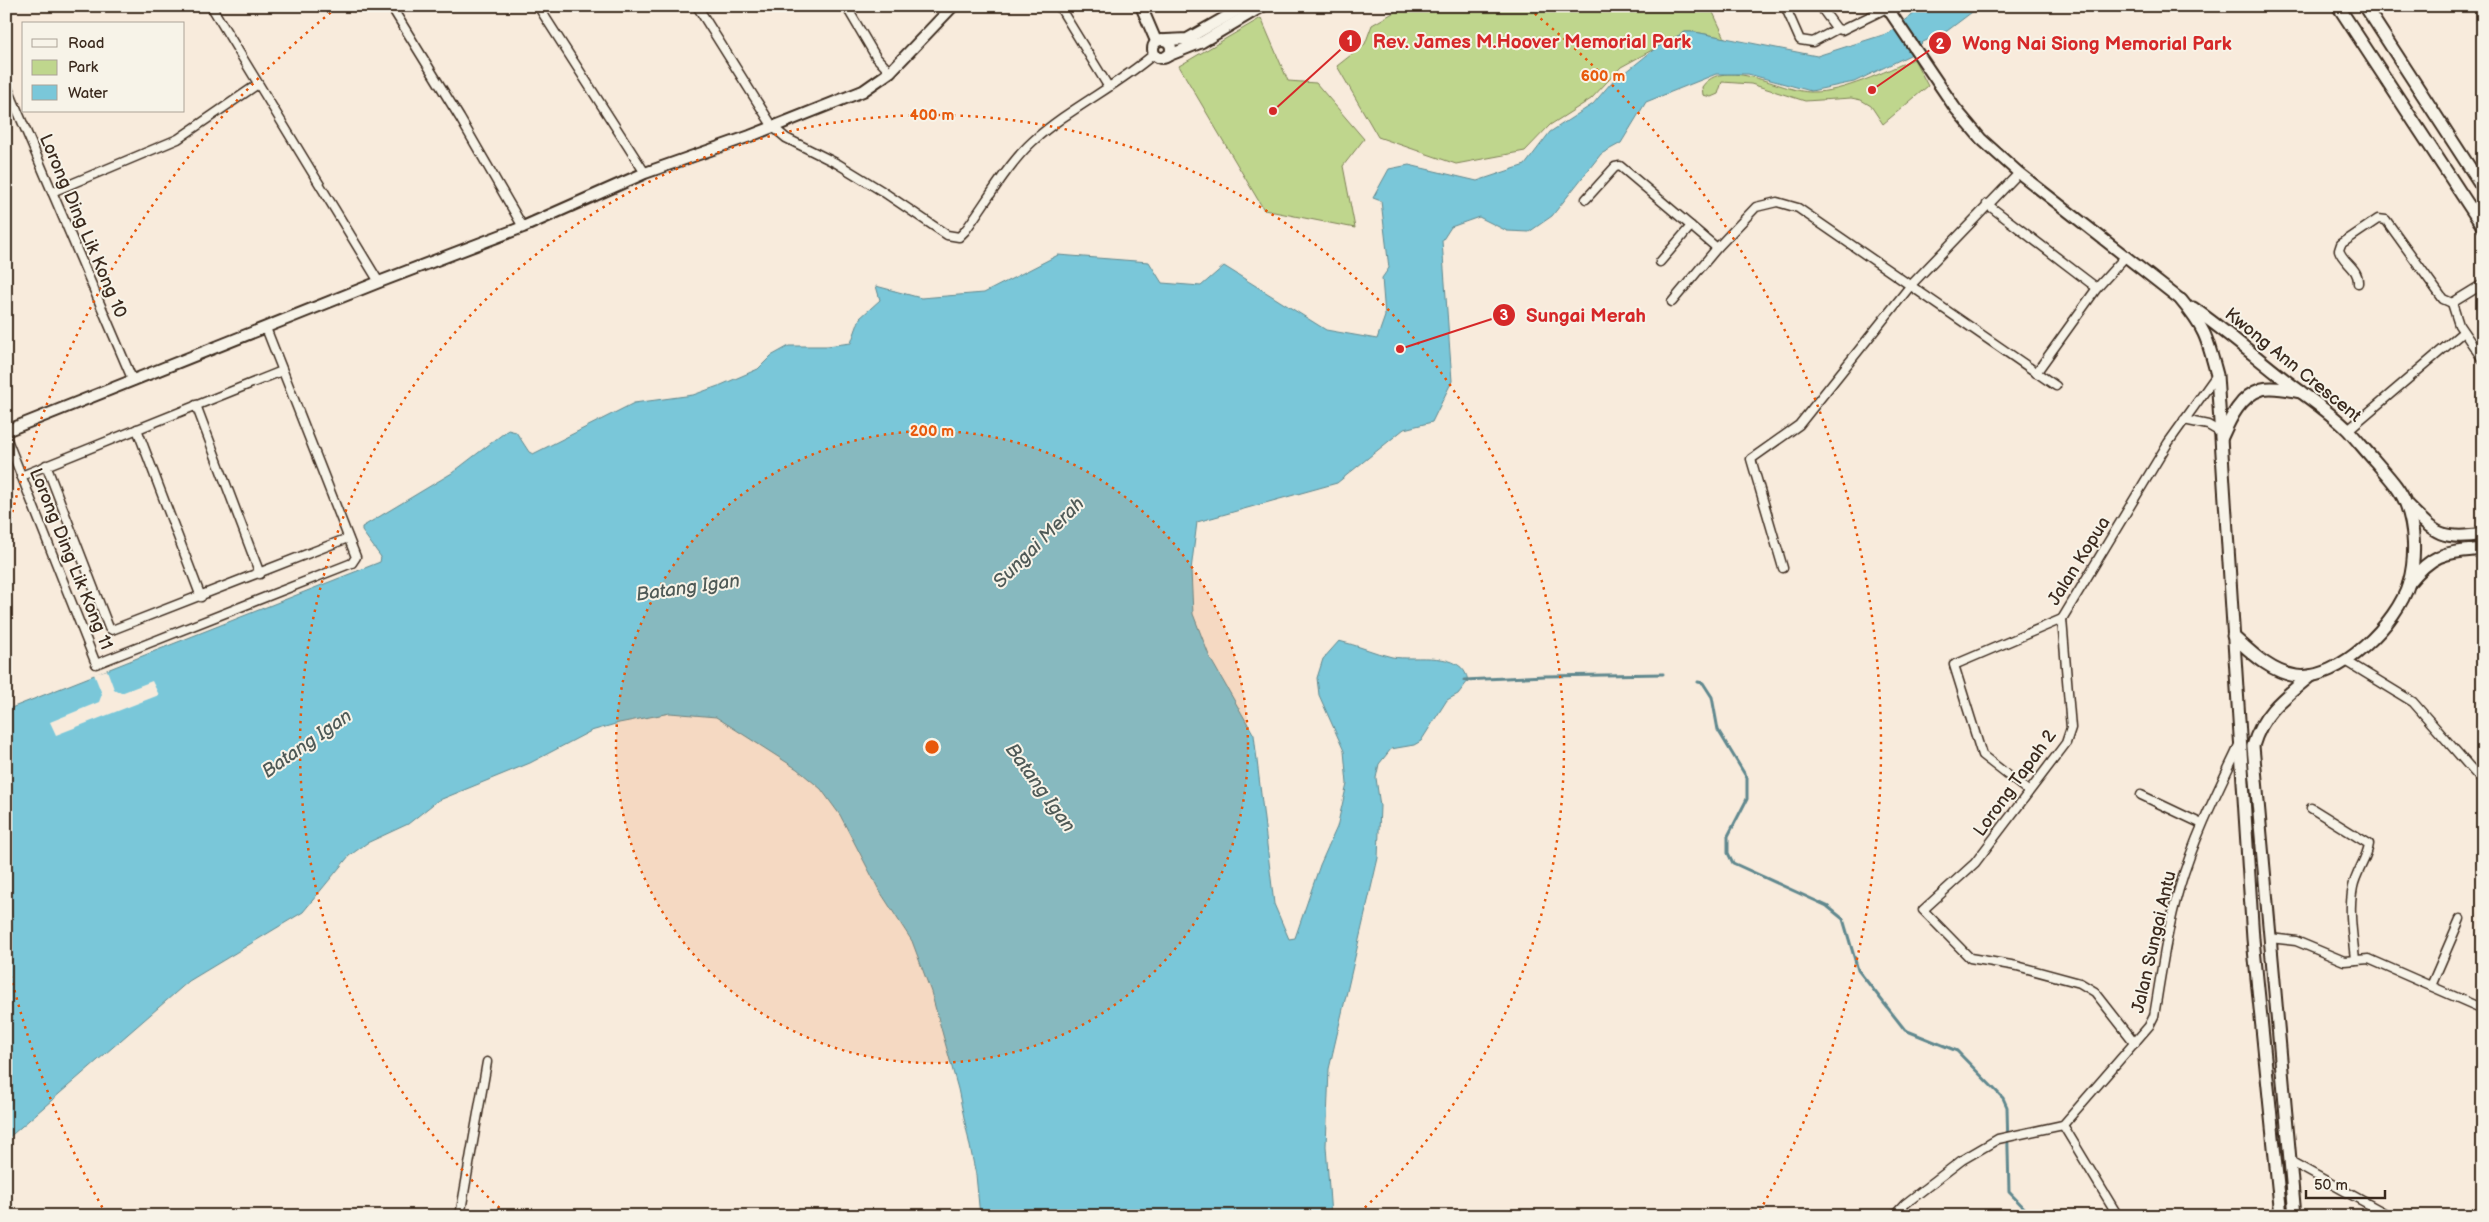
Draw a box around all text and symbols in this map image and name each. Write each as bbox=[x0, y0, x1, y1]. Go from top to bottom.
legend bbox=[22, 22, 185, 112]
callout: Rev. James M.Hoover Memorial Park bbox=[1338, 24, 1701, 58]
callout: Wong Nai Siong Memorial Park bbox=[1927, 26, 2242, 60]
text: Rev. James M.Hoover Memorial Park bbox=[1373, 31, 1691, 54]
text: 1 bbox=[1347, 32, 1353, 51]
text: Wong Nai Siong Memorial Park bbox=[1962, 33, 2232, 56]
text: Road bbox=[68, 34, 104, 53]
text: 2 bbox=[1936, 35, 1945, 54]
text: Park bbox=[68, 58, 99, 77]
text: 600 m bbox=[1581, 67, 1626, 86]
text: Water bbox=[68, 84, 108, 103]
text: 400 m bbox=[910, 106, 954, 125]
street label: Lorong Ding Lik Kong 10 bbox=[35, 131, 131, 321]
callout: Sungai Merah bbox=[1491, 298, 1656, 332]
street label: Kwong Ann Crescent bbox=[2221, 303, 2366, 427]
text: Sungai Merah bbox=[1526, 305, 1646, 328]
text: 3 bbox=[1500, 306, 1509, 325]
text: 200 m bbox=[910, 422, 954, 441]
street label: Lorong Ding Lik Kong 11 bbox=[25, 465, 117, 653]
water label: Sungai Merah bbox=[989, 493, 1089, 593]
street label: Jalan Kopua bbox=[2043, 513, 2115, 609]
water label: Batang Igan bbox=[635, 569, 741, 607]
water label: Batang Igan bbox=[258, 705, 356, 783]
street label: Lorong Tapah 2 bbox=[1969, 725, 2061, 840]
centre of rings bbox=[923, 738, 941, 756]
water label: Batang Igan bbox=[1000, 739, 1080, 837]
street label: Jalan Sungai Antu bbox=[2127, 869, 2181, 1015]
scale bar bbox=[2306, 1167, 2385, 1199]
text: 50 m bbox=[2314, 1176, 2348, 1195]

